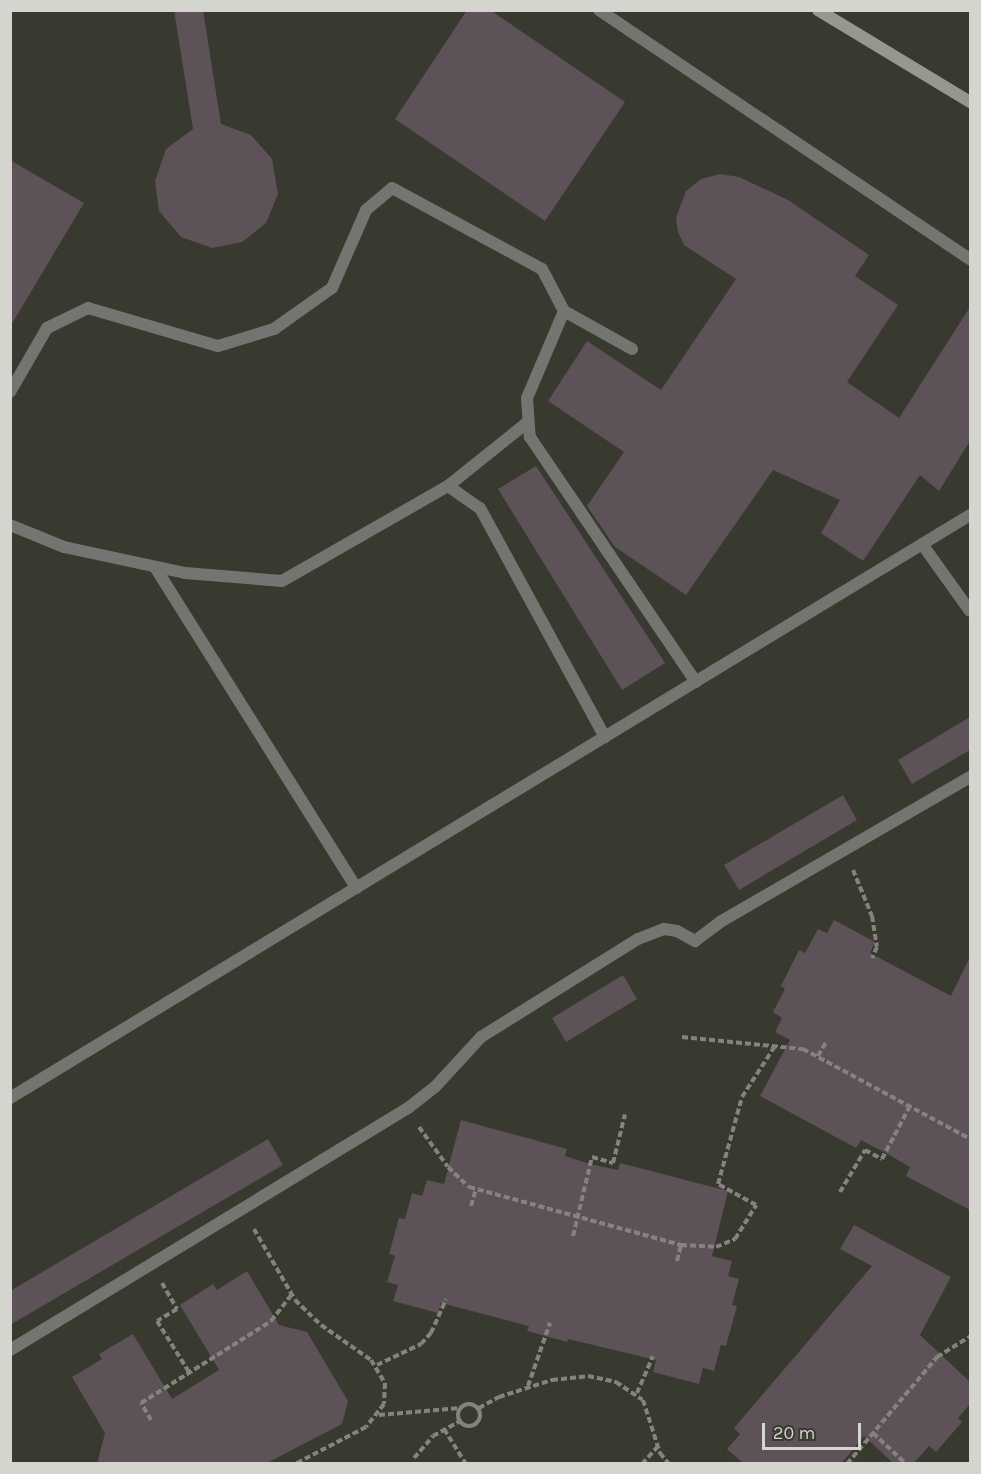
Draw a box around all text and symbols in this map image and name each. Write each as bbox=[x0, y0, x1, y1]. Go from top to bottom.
scale bar bbox=[765, 1411, 864, 1449]
text: 20 m bbox=[773, 1422, 815, 1444]

